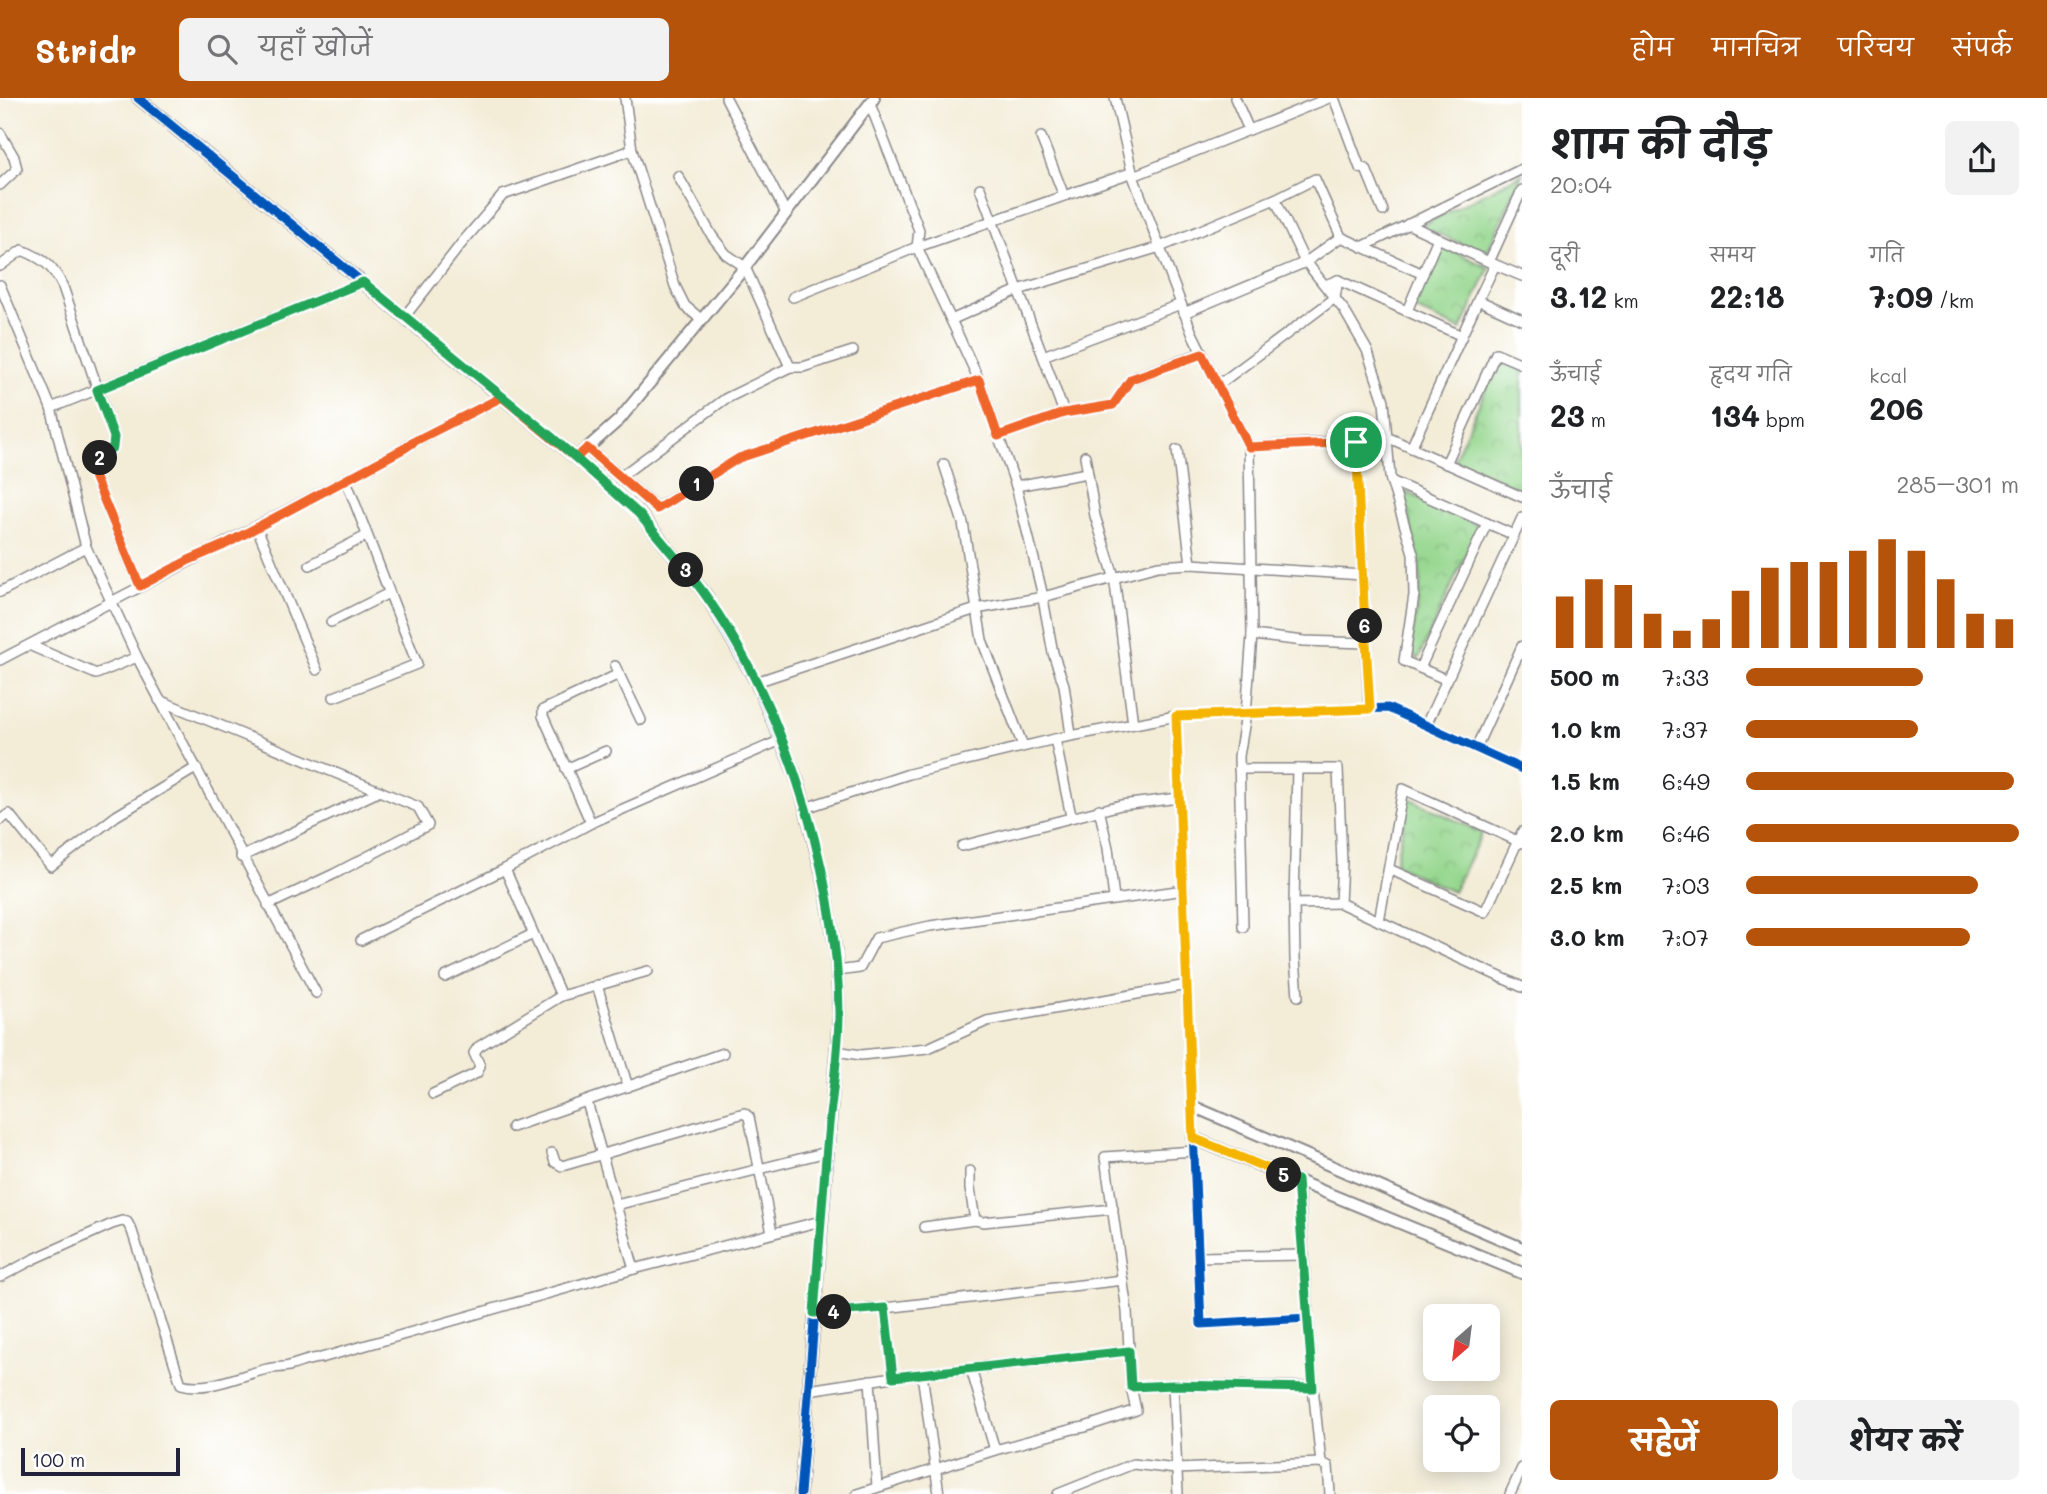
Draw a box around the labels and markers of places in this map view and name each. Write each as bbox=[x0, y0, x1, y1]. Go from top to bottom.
pin bbox=[1326, 412, 1386, 472]
pin: 2 bbox=[82, 440, 118, 476]
pin: 1 bbox=[680, 466, 714, 502]
pin: 3 bbox=[668, 552, 704, 588]
pin: 6 bbox=[1348, 608, 1382, 644]
pin: 5 bbox=[1266, 1158, 1302, 1192]
pin: 4 bbox=[816, 1294, 852, 1330]

